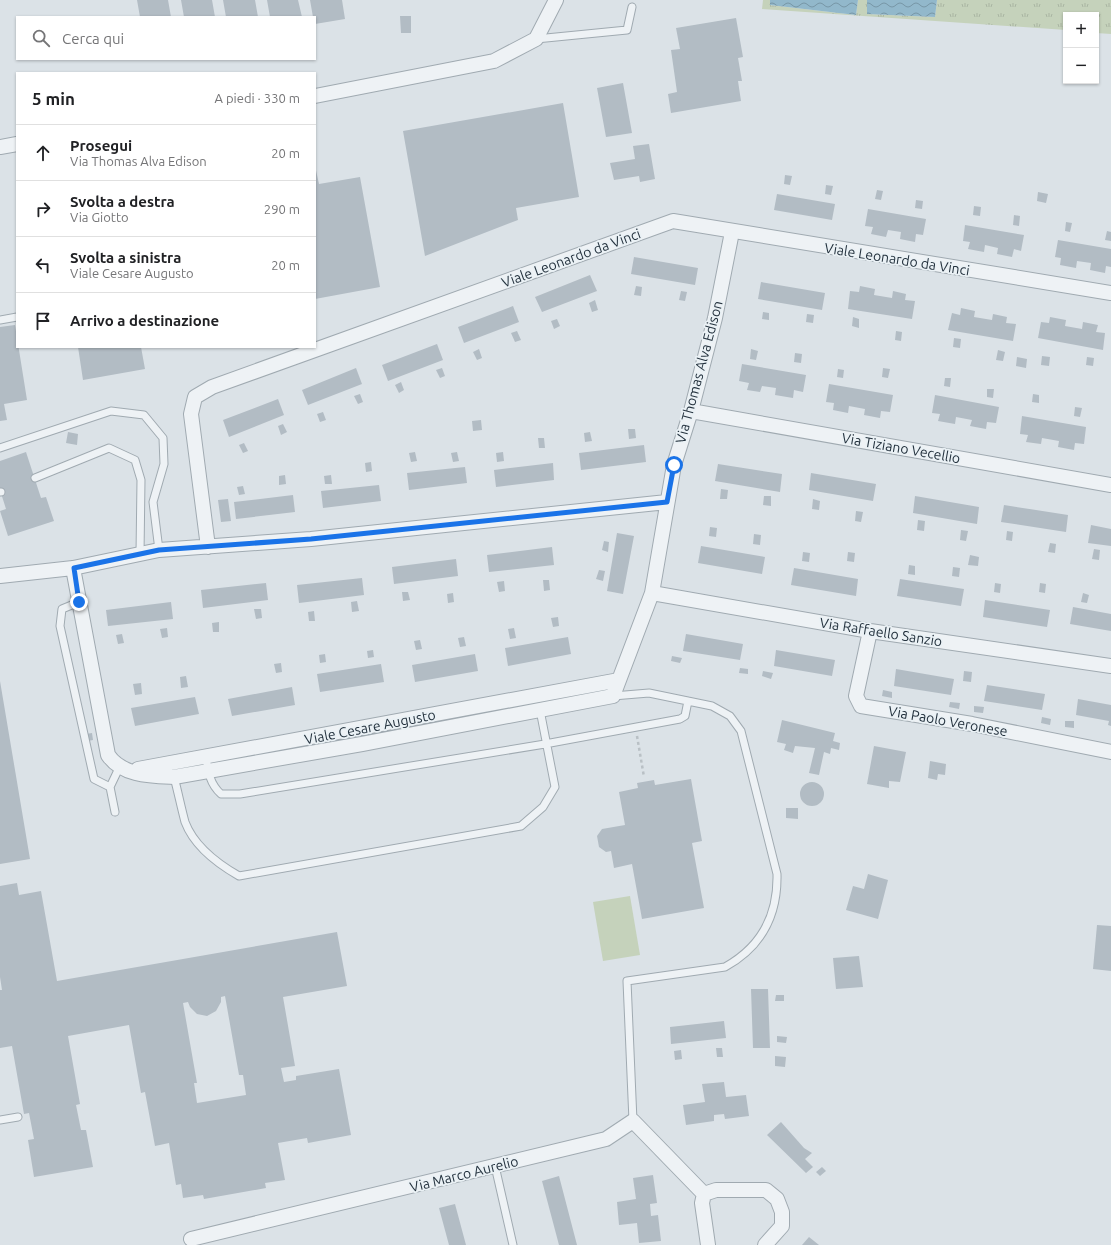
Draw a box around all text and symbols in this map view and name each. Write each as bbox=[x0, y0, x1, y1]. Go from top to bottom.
map controls bbox=[1063, 12, 1099, 84]
button: + bbox=[1063, 12, 1099, 48]
search box bbox=[16, 16, 316, 60]
icon: search bbox=[30, 27, 52, 49]
text: Cerca qui bbox=[62, 30, 124, 47]
button: − bbox=[1063, 48, 1099, 84]
text: 5 min bbox=[32, 89, 75, 108]
text: A piedi · 330 m bbox=[215, 91, 300, 105]
text: Prosegui bbox=[70, 137, 132, 154]
icon: ahead bbox=[32, 142, 54, 164]
text: 20 m bbox=[271, 146, 300, 160]
text: Via Thomas Alva Edison bbox=[70, 154, 207, 168]
text: Svolta a destra bbox=[70, 193, 175, 210]
icon: right bbox=[32, 198, 54, 220]
text: 290 m bbox=[264, 202, 300, 216]
text: Via Giotto bbox=[70, 210, 129, 224]
street label: Viale Leonardo da Vinci bbox=[499, 225, 643, 291]
street label: Viale Leonardo da Vinci bbox=[823, 240, 971, 278]
text: Svolta a sinistra bbox=[70, 249, 181, 266]
icon: left bbox=[32, 254, 54, 276]
text: 20 m bbox=[271, 258, 300, 272]
text: Viale Cesare Augusto bbox=[70, 266, 194, 280]
street label: Via Thomas Alva Edison bbox=[672, 299, 726, 445]
icon: arrive bbox=[32, 310, 54, 332]
text: Arrivo a destinazione bbox=[70, 312, 219, 329]
street label: Via Tiziano Vecellio bbox=[840, 430, 962, 466]
route start bbox=[665, 456, 683, 474]
route end bbox=[70, 593, 88, 611]
street label: Via Raffaello Sanzio bbox=[819, 614, 943, 650]
street label: Via Paolo Veronese bbox=[887, 703, 1009, 739]
street label: Viale Cesare Augusto bbox=[303, 706, 437, 748]
street label: Via Marco Aurelio bbox=[408, 1153, 520, 1195]

